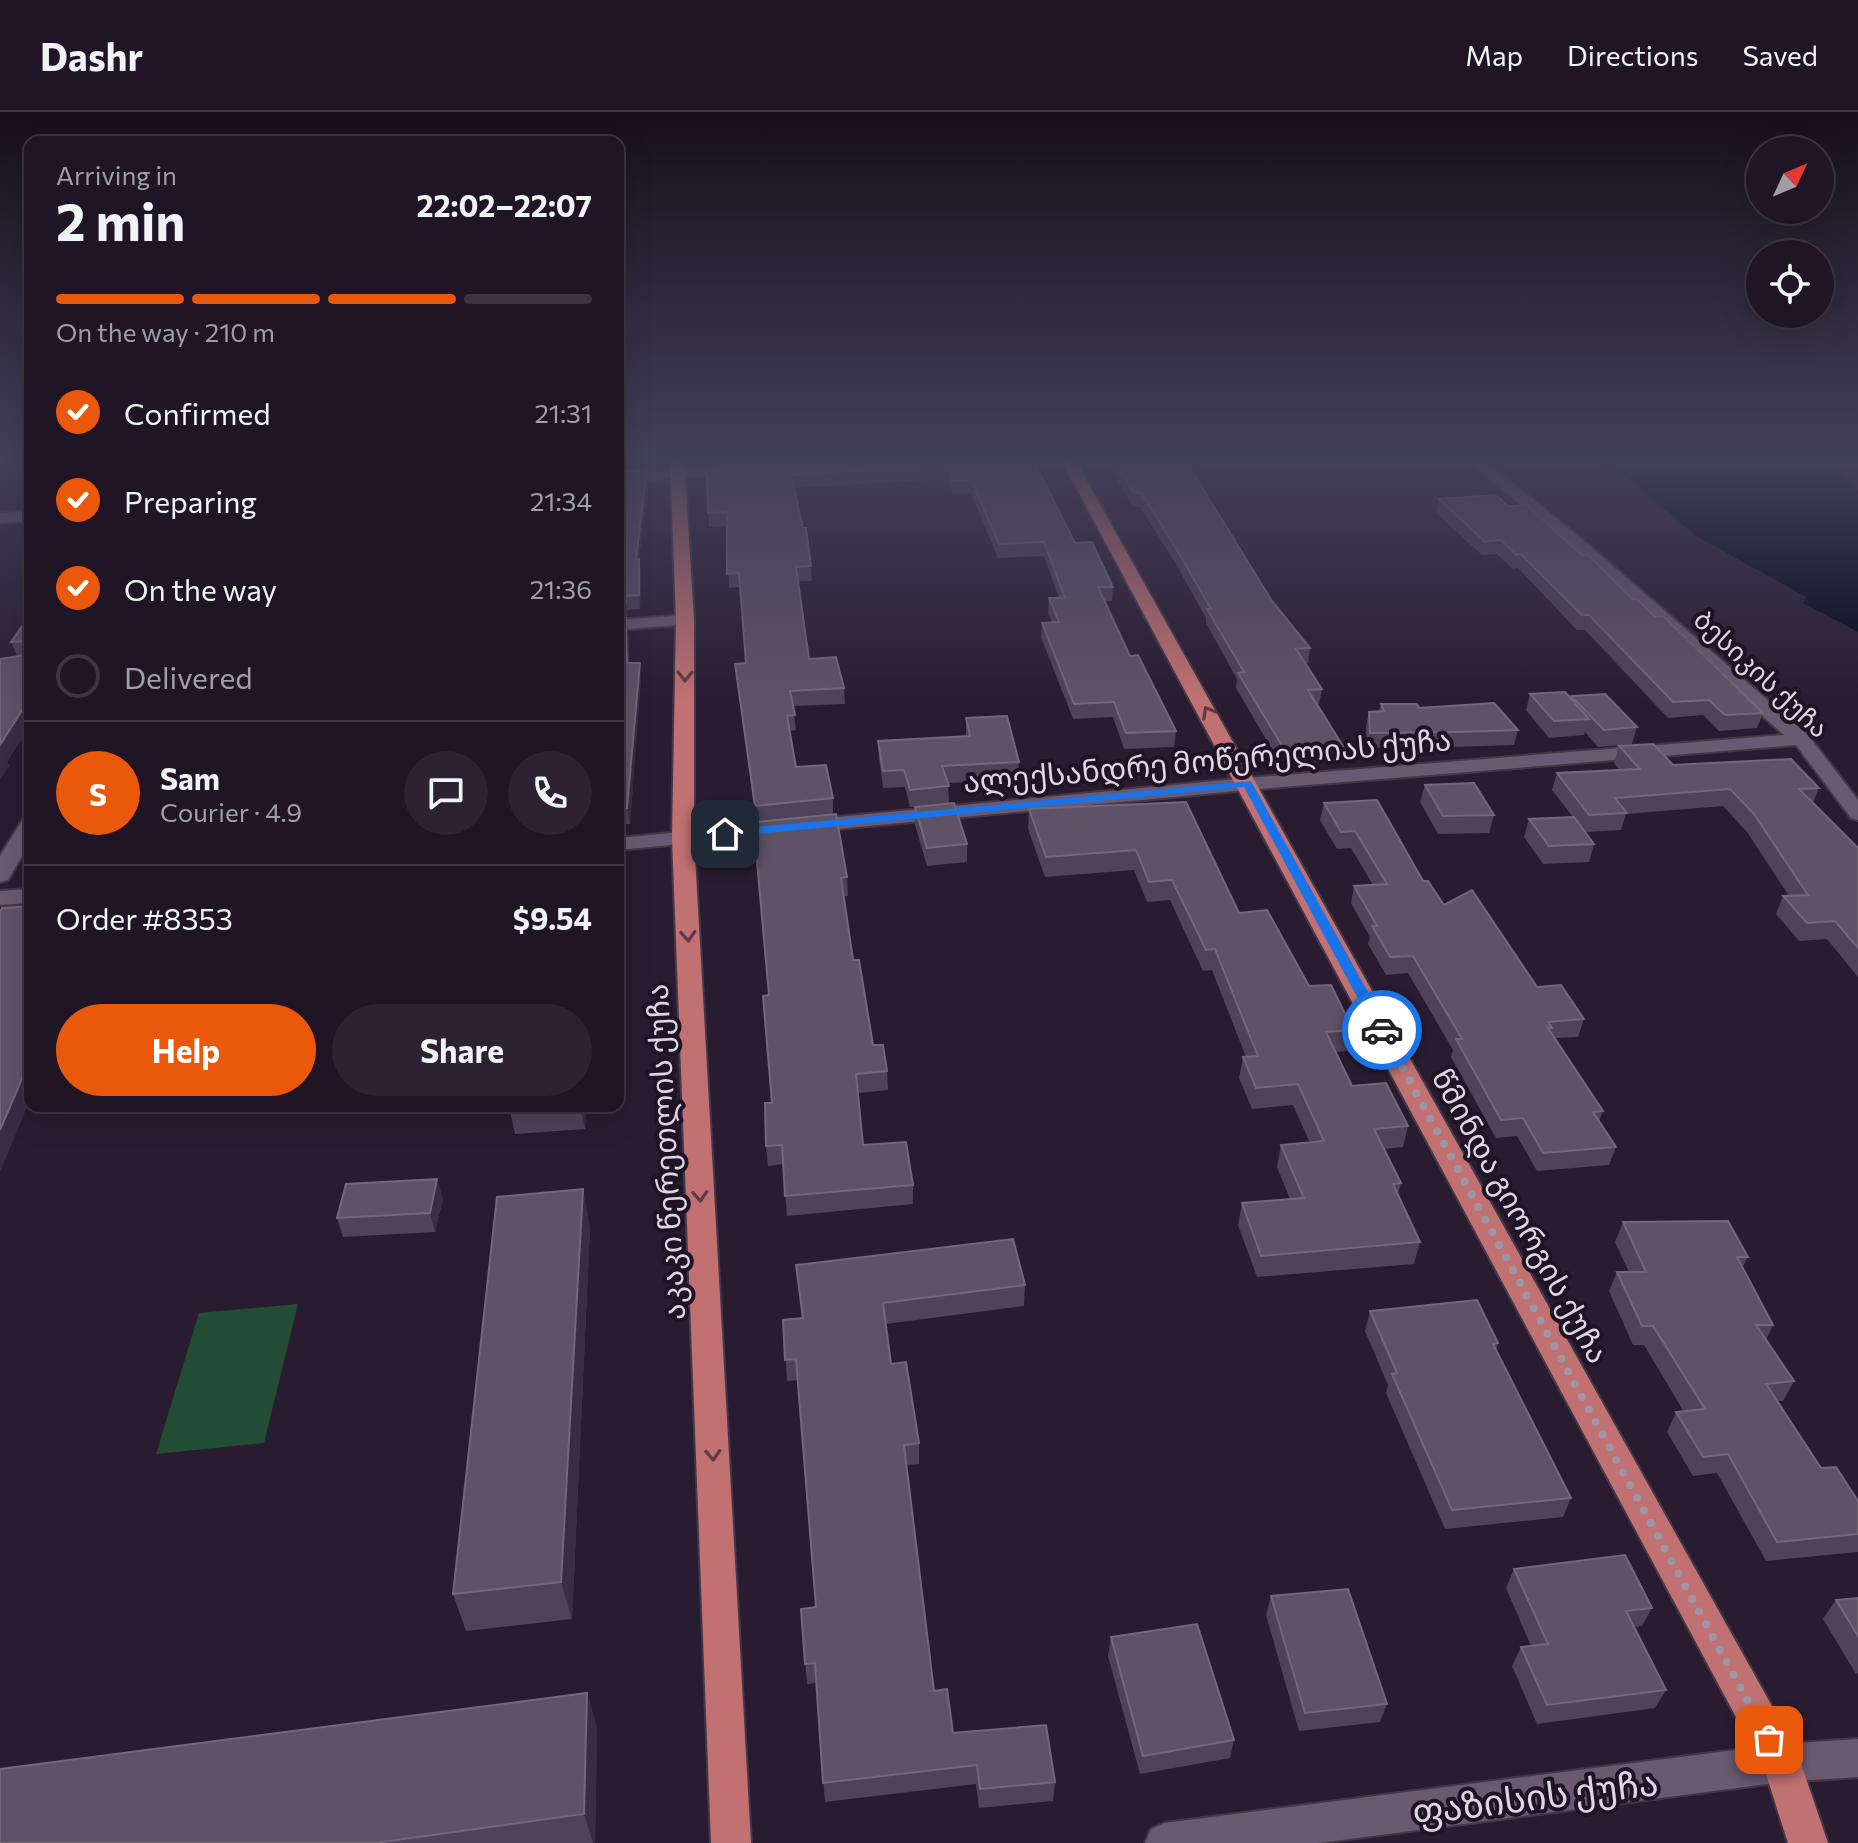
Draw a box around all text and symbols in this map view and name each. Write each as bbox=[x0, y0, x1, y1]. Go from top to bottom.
text: Dashr bbox=[40, 32, 143, 79]
text: Map bbox=[1465, 38, 1523, 72]
text: Directions bbox=[1567, 38, 1698, 72]
text: Saved bbox=[1742, 38, 1818, 72]
north arrow bbox=[1746, 136, 1834, 224]
map controls bbox=[1746, 136, 1834, 328]
text: Arriving in bbox=[56, 159, 177, 190]
text: 22:02–22:07 bbox=[416, 186, 592, 223]
text: 2 min bbox=[56, 188, 185, 252]
button: locate bbox=[1746, 240, 1834, 328]
text: On the way · 210 m bbox=[56, 316, 275, 347]
icon: check bbox=[56, 390, 100, 434]
text: Confirmed bbox=[124, 394, 271, 431]
text: 21:31 bbox=[534, 397, 592, 428]
icon: check bbox=[56, 478, 100, 522]
text: Preparing bbox=[124, 482, 257, 519]
text: 21:34 bbox=[530, 485, 592, 516]
icon: check bbox=[56, 566, 100, 610]
text: On the way bbox=[124, 570, 277, 607]
text: 21:36 bbox=[530, 573, 592, 604]
street label: ბესიკის ქუჩა bbox=[1688, 603, 1836, 744]
text: Delivered bbox=[124, 658, 253, 695]
one-way arrow bbox=[676, 670, 694, 683]
one-way arrow bbox=[1202, 705, 1217, 720]
street label: ალექსანდრე მოწერელიას ქუჩა bbox=[961, 719, 1453, 801]
button: chat bbox=[404, 751, 488, 835]
button: phone bbox=[508, 751, 592, 835]
text: Sam bbox=[160, 759, 220, 796]
text: S bbox=[89, 775, 107, 812]
text: Courier · 4.9 bbox=[160, 796, 302, 827]
pin bbox=[691, 800, 759, 868]
icon: home bbox=[703, 812, 747, 856]
text: Order #8353 bbox=[56, 899, 233, 936]
text: $9.54 bbox=[513, 899, 592, 936]
one-way arrow bbox=[679, 930, 696, 943]
street label: აკაკი წერეთლის ქუჩა bbox=[637, 983, 693, 1321]
courier bbox=[1342, 990, 1422, 1070]
button: Help bbox=[56, 1004, 316, 1096]
button: Share bbox=[332, 1004, 592, 1096]
icon: car bbox=[1360, 1008, 1404, 1052]
street label: წმინდა გიორგის ქუჩა bbox=[1424, 1061, 1618, 1370]
one-way arrow bbox=[691, 1190, 708, 1203]
one-way arrow bbox=[704, 1449, 721, 1462]
pin bbox=[1735, 1706, 1803, 1774]
icon: bag bbox=[1747, 1718, 1791, 1762]
street label: ფაზისის ქუჩა bbox=[1410, 1758, 1661, 1834]

